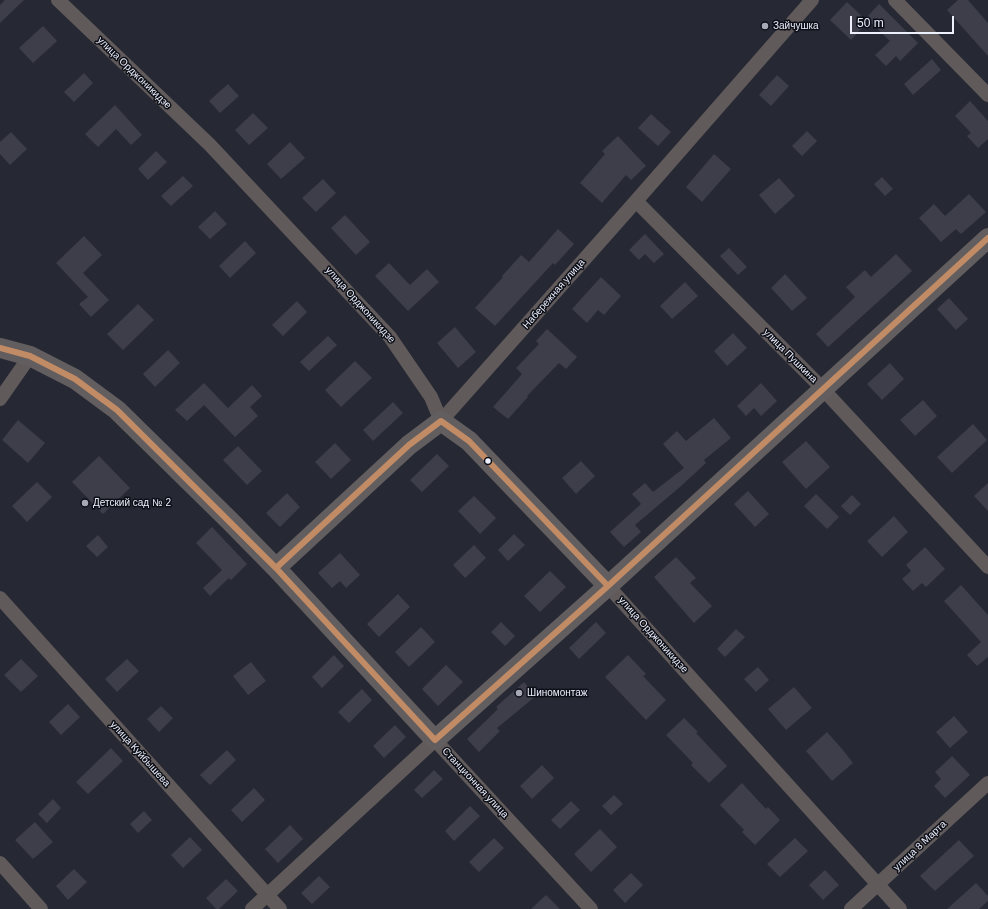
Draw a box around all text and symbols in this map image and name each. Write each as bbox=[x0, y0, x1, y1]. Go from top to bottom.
scale bar bbox=[852, 8, 956, 34]
text: 50 m bbox=[857, 16, 884, 30]
place label: Зайчушка bbox=[773, 20, 819, 32]
marker: Зайчушка bbox=[760, 21, 770, 31]
street label: улица Орджоникидзе bbox=[94, 35, 174, 111]
street label: Набережная улица bbox=[520, 257, 588, 331]
street label: улица Орджоникидзе bbox=[323, 264, 397, 346]
street label: улица Пушкина bbox=[760, 326, 820, 386]
unlabelled marker bbox=[483, 456, 493, 466]
place label: Детский сад № 2 bbox=[93, 497, 171, 509]
marker: Детский сад № 2 bbox=[80, 498, 90, 508]
street label: улица Орджоникидзе bbox=[616, 594, 690, 676]
place label: Шиномонтаж bbox=[527, 687, 588, 699]
marker: Шиномонтаж bbox=[514, 688, 524, 698]
street label: улица Куйбышева bbox=[107, 719, 173, 789]
street label: Станционная улица bbox=[439, 745, 511, 821]
street label: улица 8 Марта bbox=[891, 818, 949, 874]

